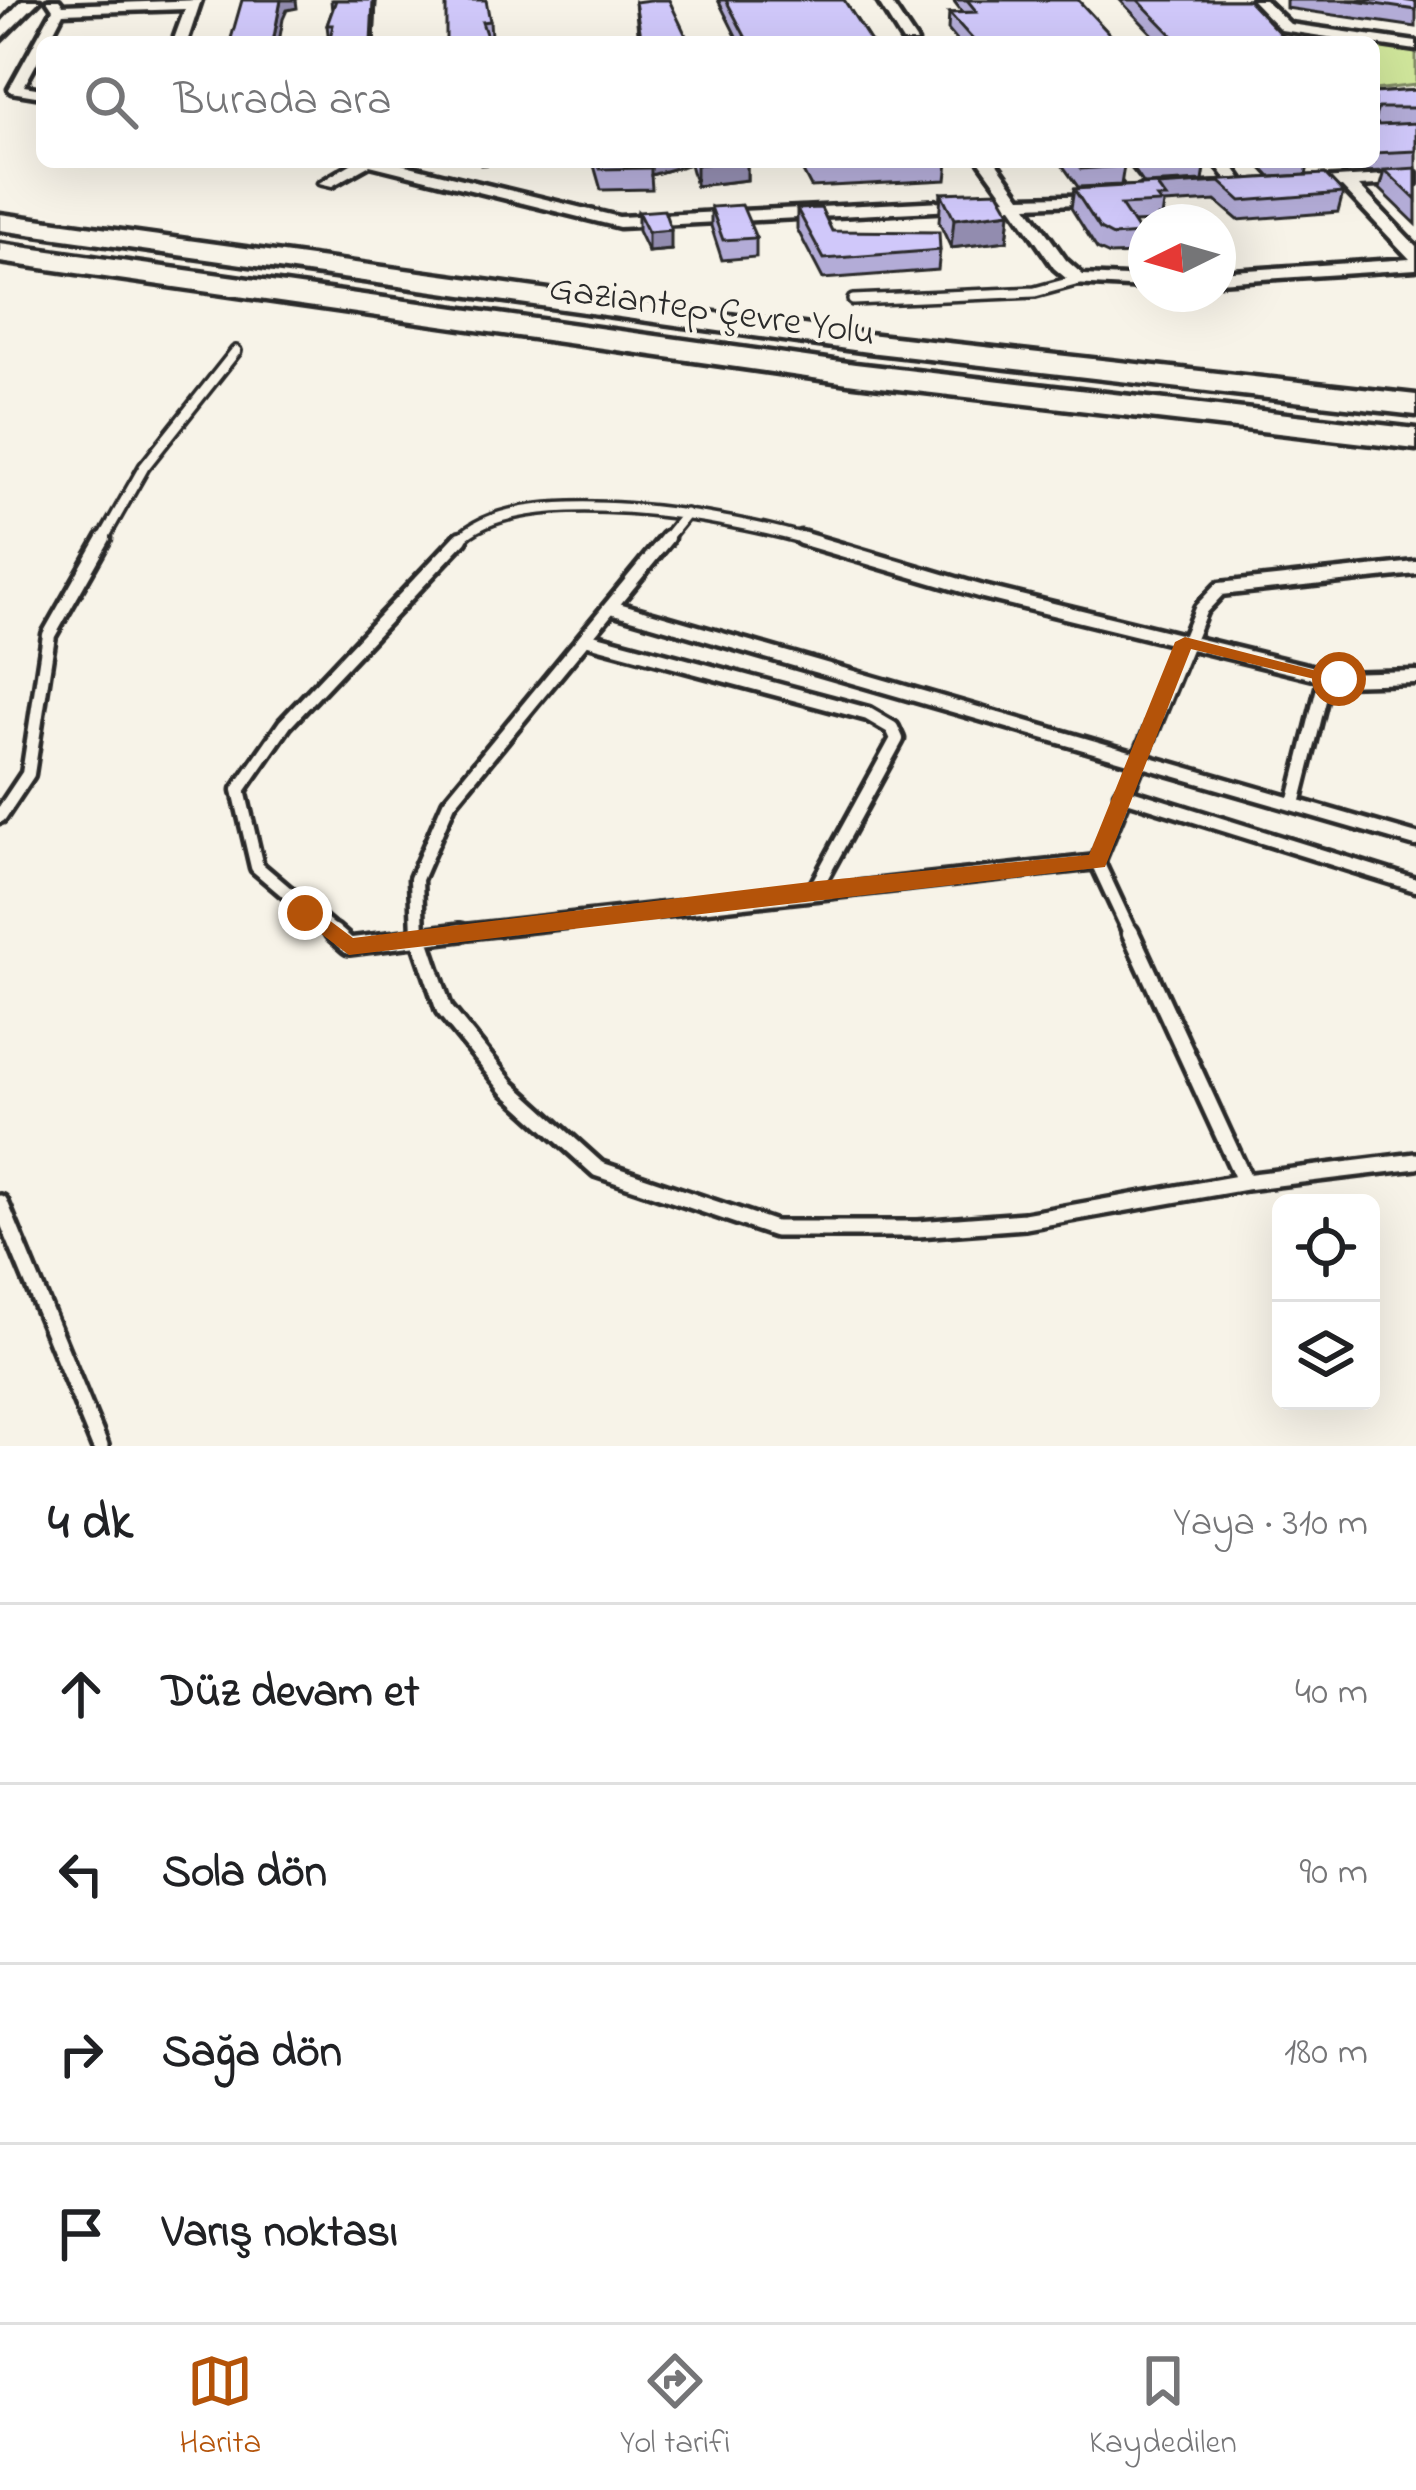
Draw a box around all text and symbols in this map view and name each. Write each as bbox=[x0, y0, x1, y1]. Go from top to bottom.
search box bbox=[36, 36, 1380, 168]
icon: search bbox=[78, 69, 144, 135]
text: Burada ara bbox=[174, 69, 392, 135]
north arrow bbox=[1128, 204, 1236, 312]
street label: Gaziantep Çevre Yolu bbox=[545, 261, 879, 363]
route start bbox=[1312, 652, 1366, 706]
route end bbox=[278, 886, 332, 940]
map controls bbox=[1272, 1194, 1380, 1410]
button: locate bbox=[1272, 1194, 1380, 1302]
button: layers bbox=[1272, 1302, 1380, 1410]
text: 4 dk bbox=[48, 1487, 133, 1562]
text: Yaya · 310 m bbox=[1173, 1496, 1368, 1553]
icon: ahead bbox=[48, 1661, 114, 1727]
text: Düz devam et bbox=[162, 1661, 419, 1727]
text: 40 m bbox=[1295, 1665, 1368, 1722]
icon: left bbox=[48, 1841, 114, 1907]
text: Sola dön bbox=[162, 1841, 327, 1907]
text: 90 m bbox=[1299, 1845, 1368, 1902]
icon: right bbox=[48, 2021, 114, 2087]
text: Sağa dön bbox=[162, 2021, 342, 2087]
text: 180 m bbox=[1284, 2025, 1368, 2082]
icon: arrive bbox=[48, 2201, 114, 2267]
text: Varış noktası bbox=[162, 2201, 398, 2267]
tab: Harita bbox=[179, 2348, 261, 2468]
tab: Yol tarifi bbox=[620, 2348, 730, 2468]
tab: Kaydedilen bbox=[1089, 2348, 1237, 2468]

